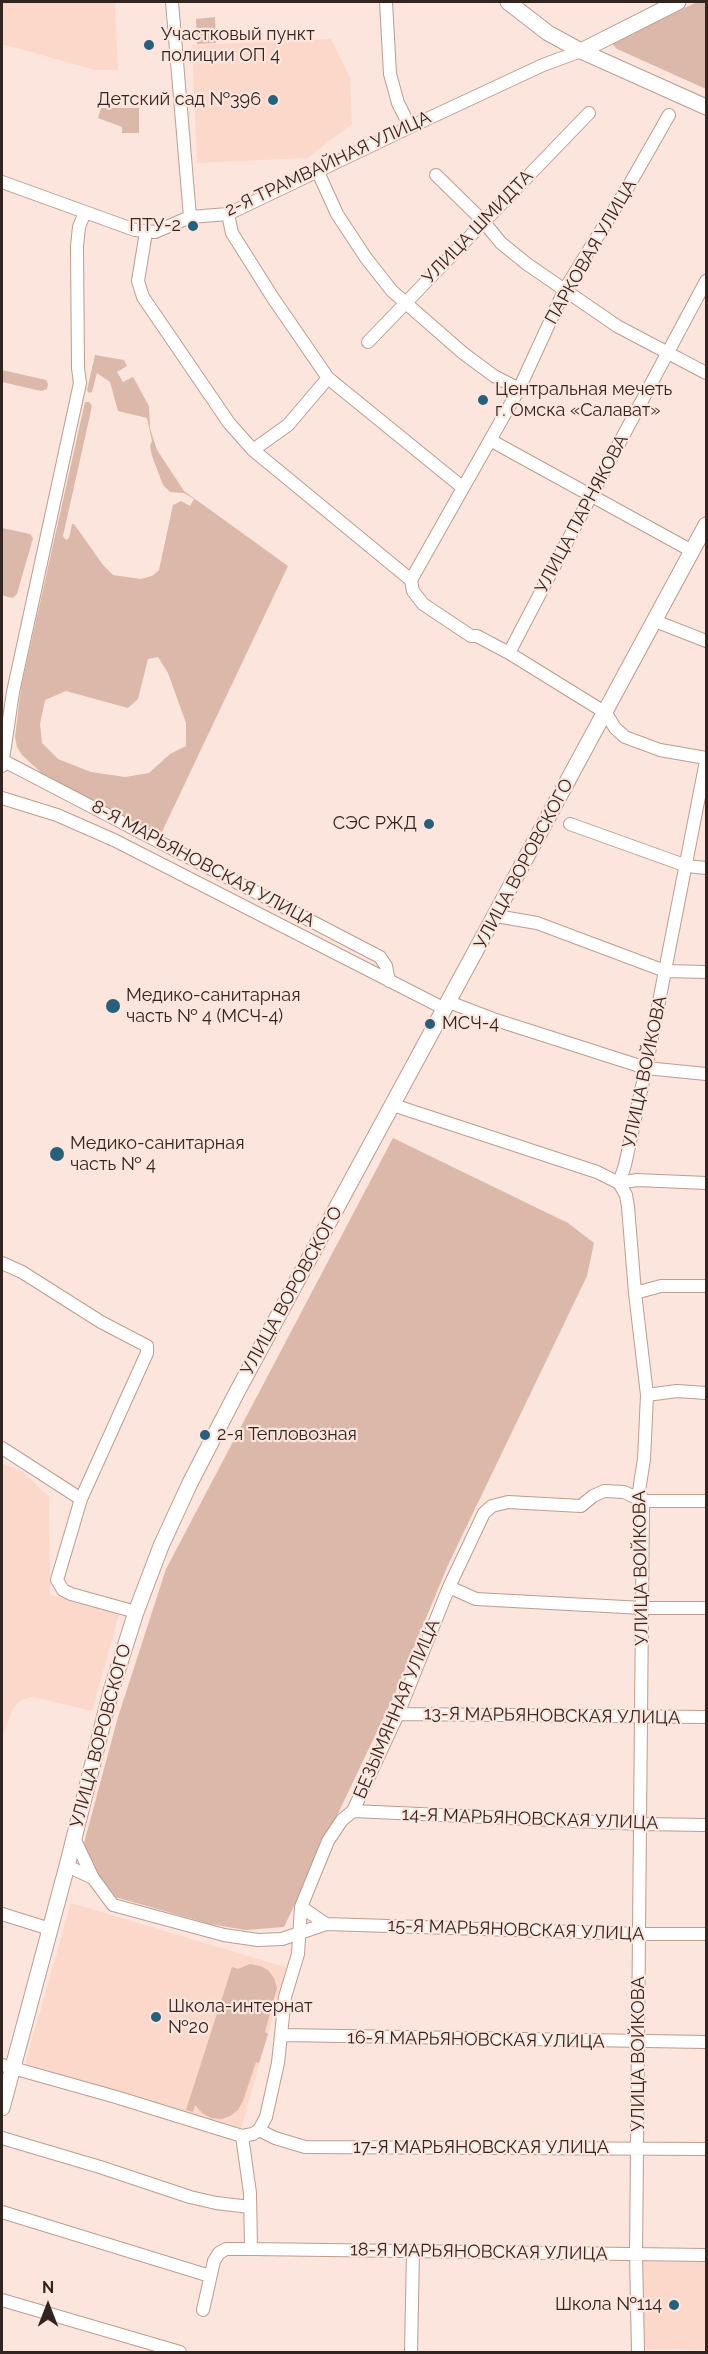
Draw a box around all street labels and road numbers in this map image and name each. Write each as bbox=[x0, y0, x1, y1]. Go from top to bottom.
street label: 2-Я ТРАМВАЙНАЯ УЛИЦА bbox=[222, 107, 434, 221]
street label: УЛИЦА ШМИДТА bbox=[418, 166, 538, 288]
street label: ПАРКОВАЯ УЛИЦА bbox=[541, 176, 641, 328]
street label: УЛИЦА ПАРНЯКОВА bbox=[531, 431, 633, 597]
street label: УЛИЦА ВОРОВСКОГО bbox=[470, 775, 578, 953]
street label: 8-Я МАРЬЯНОВСКАЯ УЛИЦА bbox=[88, 796, 318, 932]
street label: УЛИЦА ВОЙКОВА bbox=[618, 994, 672, 1150]
street label: УЛИЦА ВОРОВСКОГО bbox=[237, 1203, 347, 1379]
street label: УЛИЦА ВОЙКОВА bbox=[629, 1490, 653, 1646]
street label: БЕЗЫМЯННАЯ УЛИЦА bbox=[349, 1616, 445, 1802]
street label: УЛИЦА ВОРОВСКОГО bbox=[66, 1642, 136, 1830]
street label: 13-Я МАРЬЯНОВСКАЯ УЛИЦА bbox=[424, 1703, 680, 1729]
street label: 14-Я МАРЬЯНОВСКАЯ УЛИЦА bbox=[401, 1804, 659, 1834]
street label: 15-Я МАРЬЯНОВСКАЯ УЛИЦА bbox=[387, 1915, 645, 1945]
street label: УЛИЦА ВОЙКОВА bbox=[628, 1976, 650, 2132]
street label: 16-Я МАРЬЯНОВСКАЯ УЛИЦА bbox=[347, 2027, 605, 2053]
street label: 17-Я МАРЬЯНОВСКАЯ УЛИЦА bbox=[353, 2137, 609, 2159]
street label: 18-Я МАРЬЯНОВСКАЯ УЛИЦА bbox=[350, 2239, 608, 2265]

